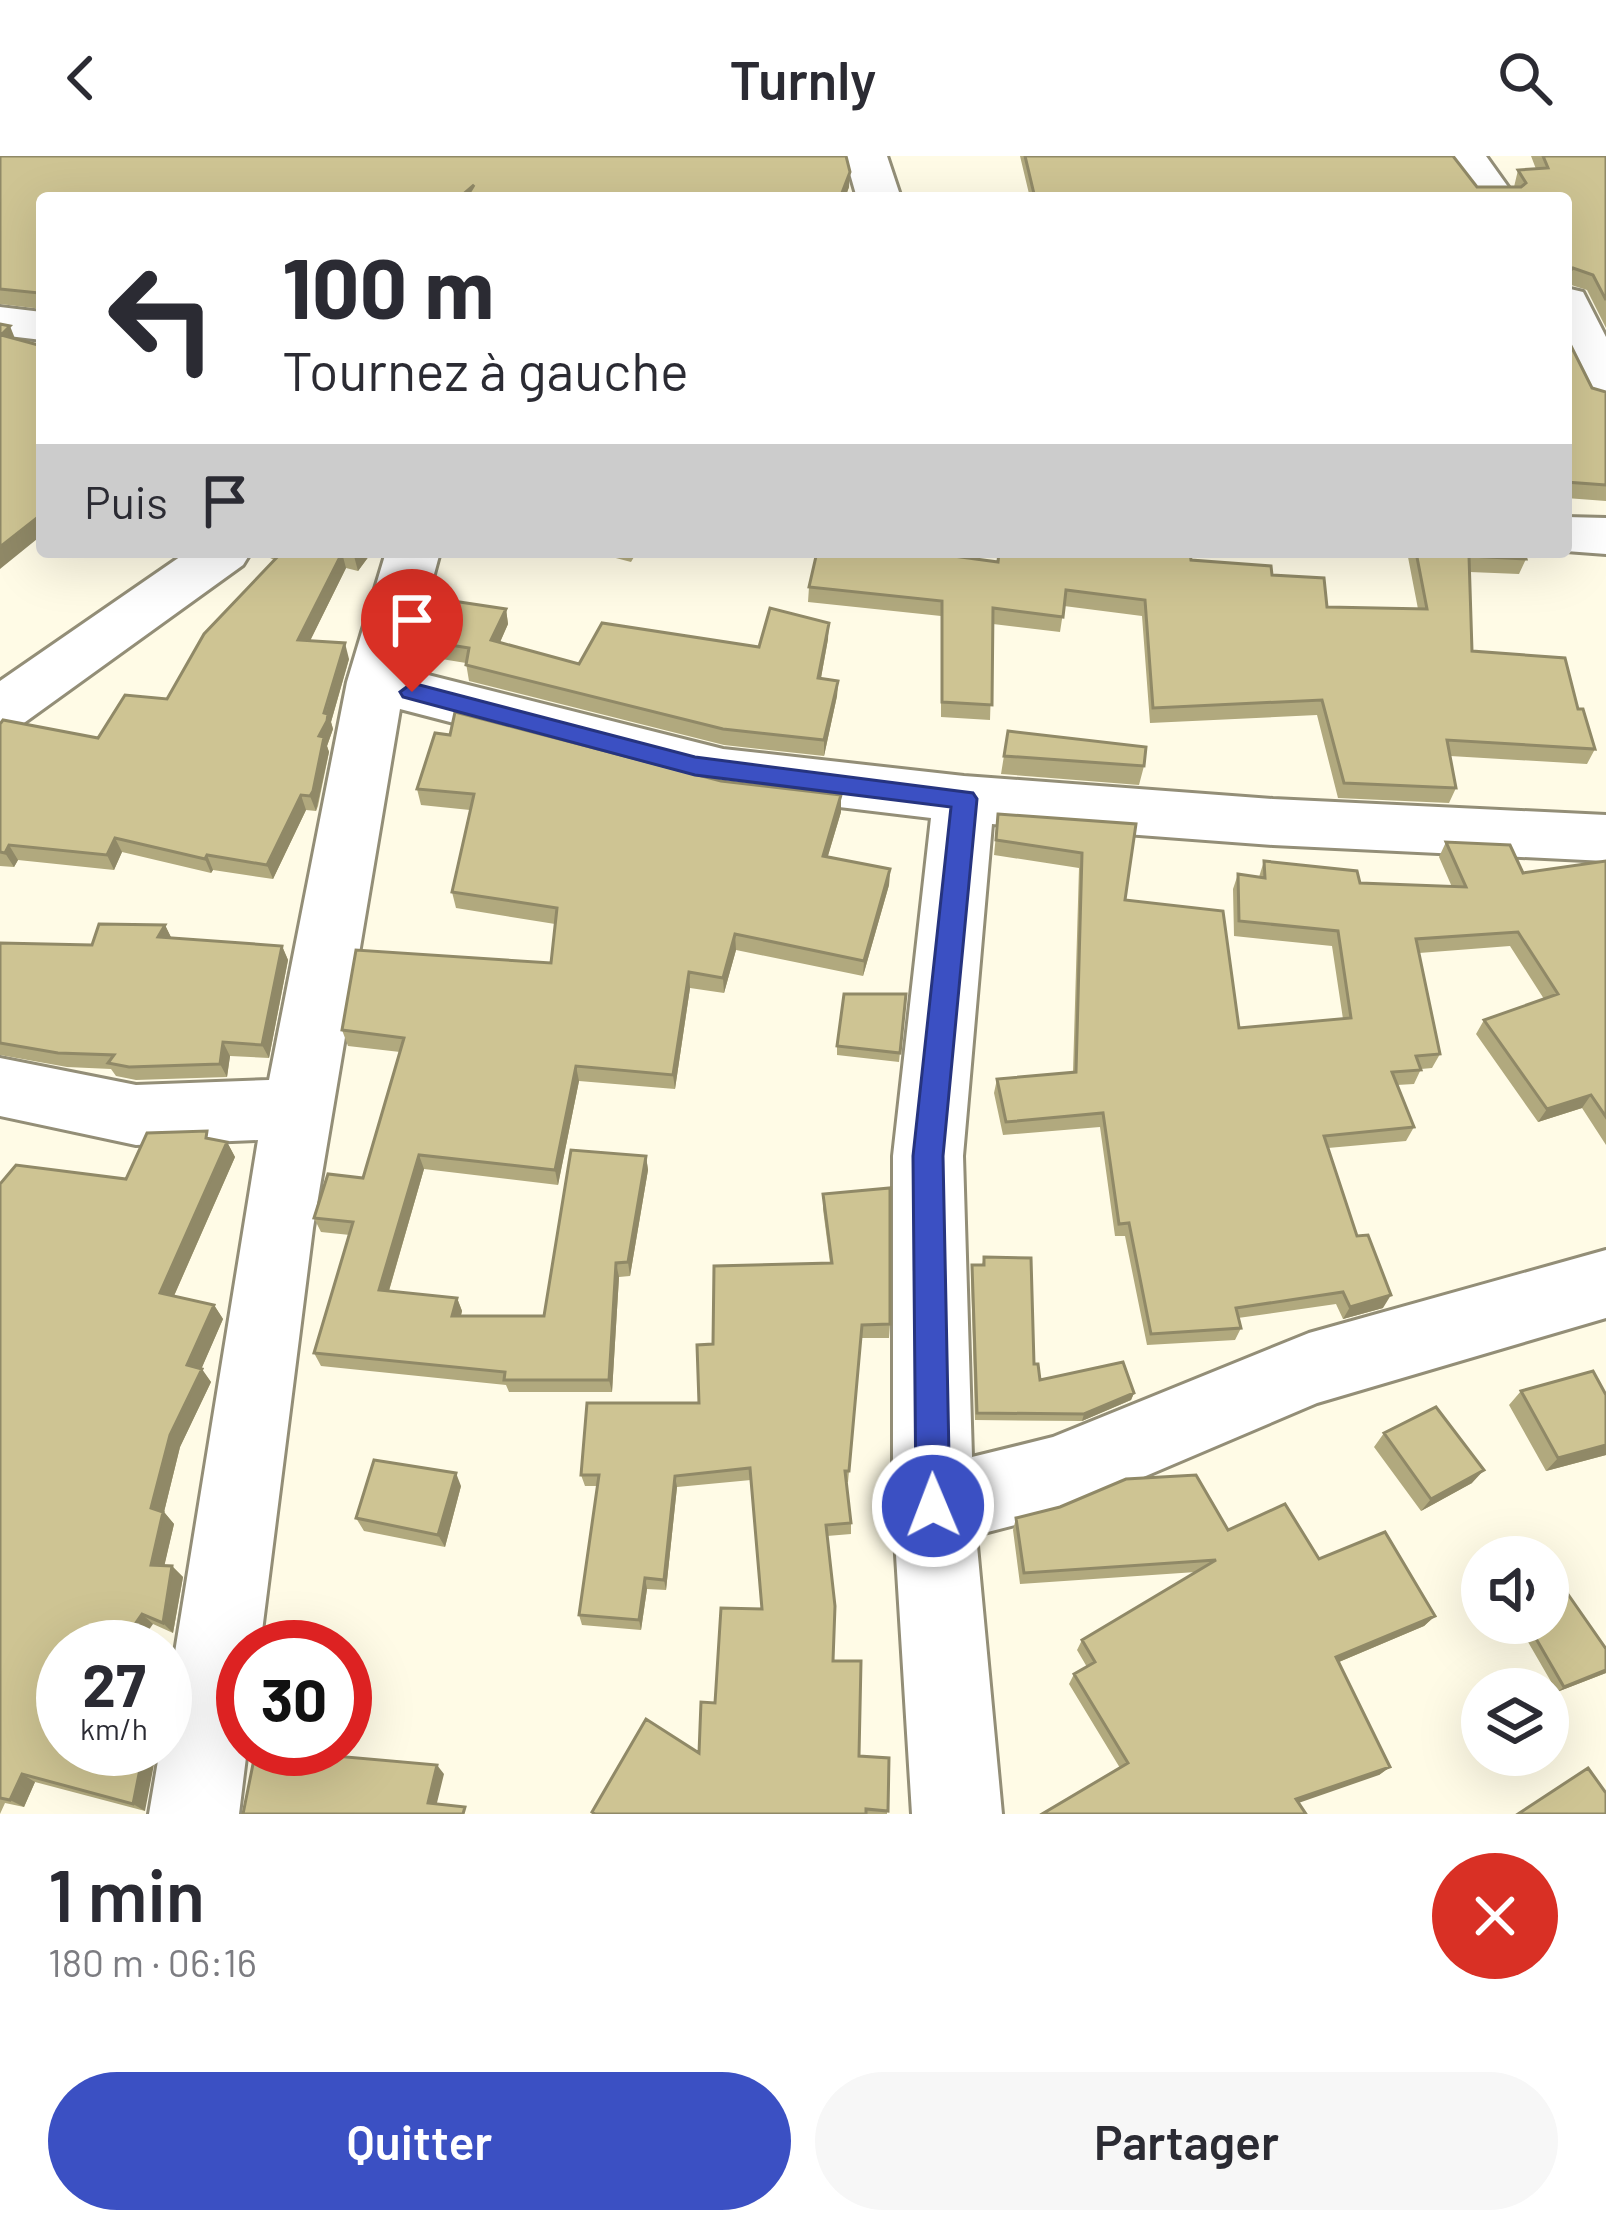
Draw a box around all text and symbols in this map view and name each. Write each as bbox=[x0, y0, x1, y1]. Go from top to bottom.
icon: back bbox=[48, 45, 114, 111]
icon: search bbox=[1492, 45, 1558, 111]
text: Turnly bbox=[730, 46, 877, 111]
text: 100 m bbox=[282, 235, 494, 336]
icon: left bbox=[84, 240, 240, 396]
text: Tournez à gauche bbox=[282, 337, 689, 402]
icon: arrive bbox=[192, 468, 258, 534]
text: Puis bbox=[84, 474, 168, 528]
pin bbox=[361, 569, 463, 692]
icon: arrive bbox=[379, 587, 445, 653]
position arrow bbox=[870, 1443, 996, 1569]
map controls bbox=[1461, 1536, 1569, 1776]
button: sound bbox=[1461, 1536, 1569, 1644]
speed limit sign: 30 bbox=[216, 1620, 372, 1776]
text: 27 bbox=[82, 1647, 146, 1719]
button: layers bbox=[1461, 1668, 1569, 1776]
text: km/h bbox=[80, 1710, 148, 1746]
text: 1 min bbox=[48, 1850, 205, 1936]
button: close bbox=[1432, 1853, 1558, 1979]
text: 180 m · 06:16 bbox=[48, 1938, 257, 1985]
button: Quitter bbox=[48, 2072, 791, 2210]
button: Partager bbox=[815, 2072, 1558, 2210]

